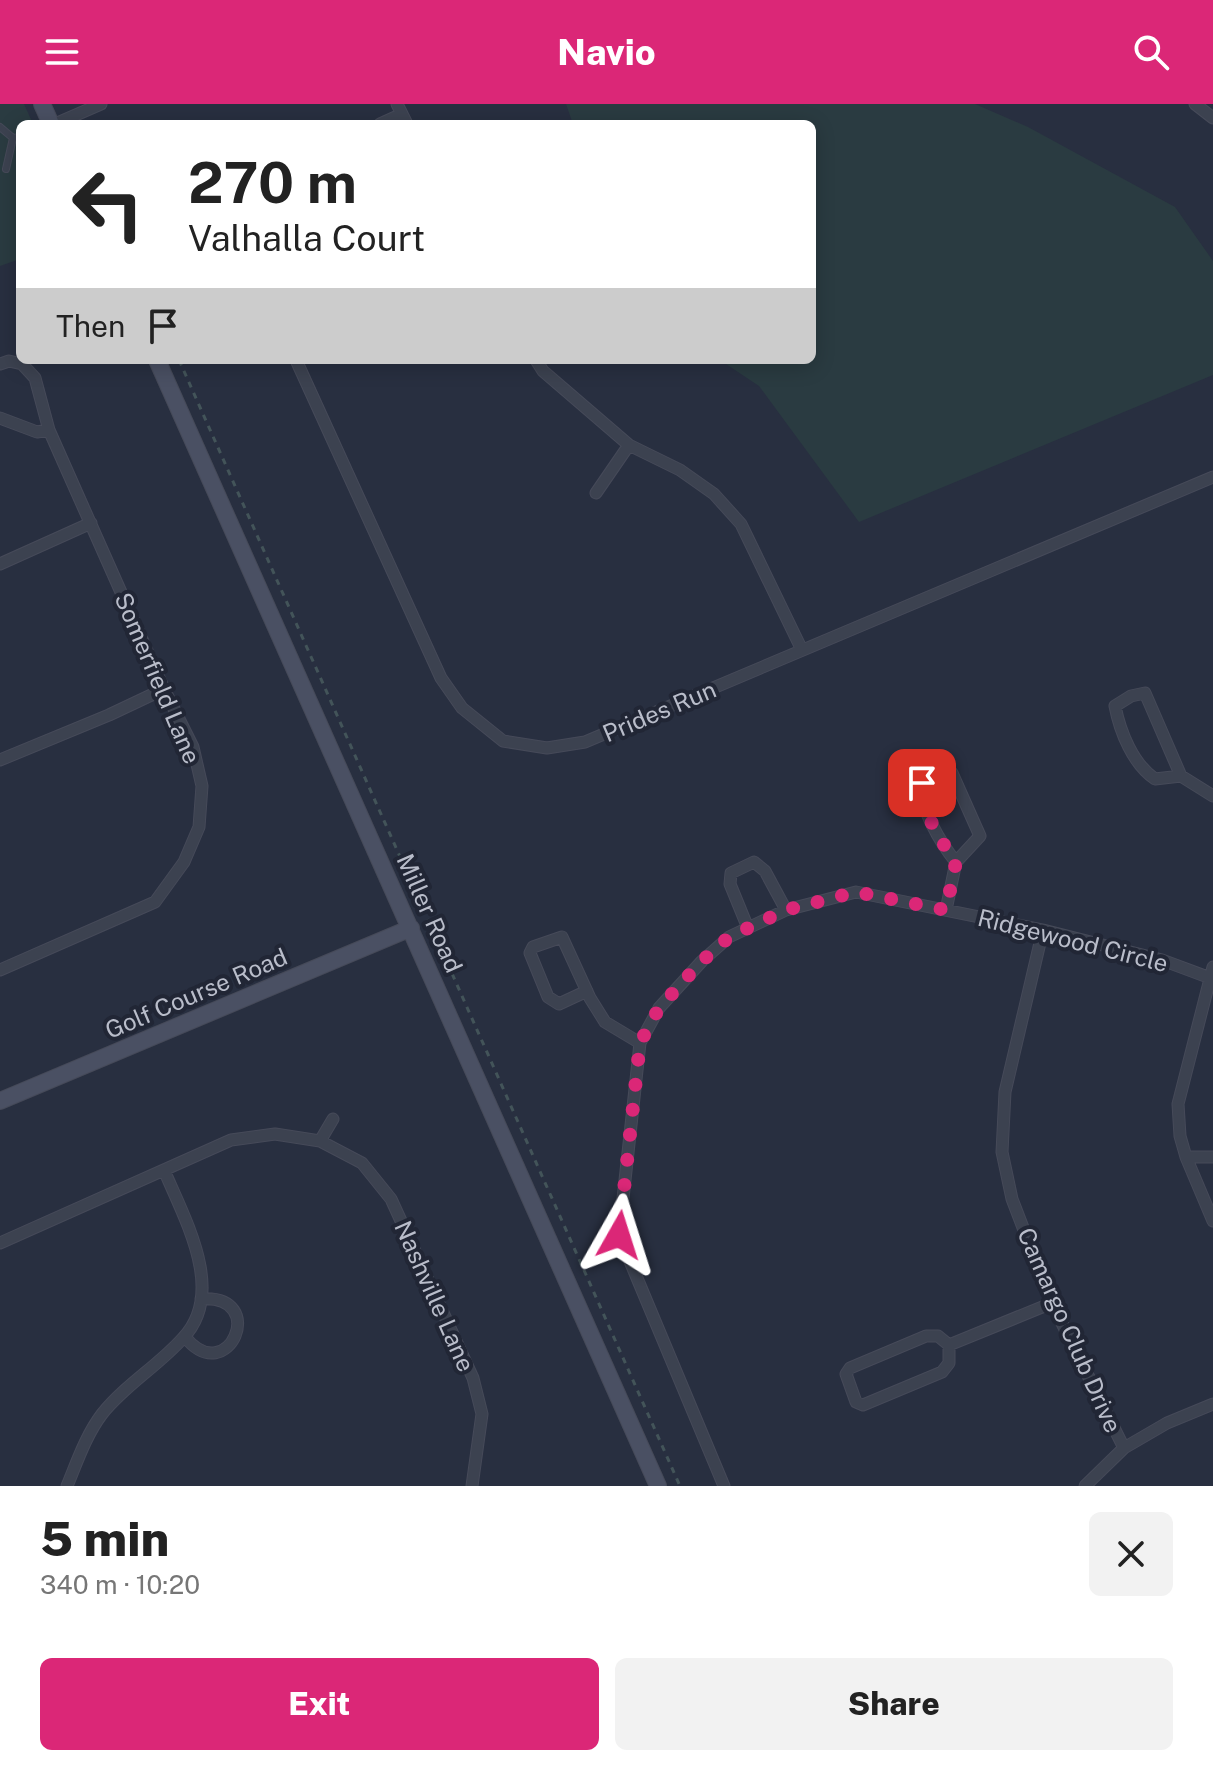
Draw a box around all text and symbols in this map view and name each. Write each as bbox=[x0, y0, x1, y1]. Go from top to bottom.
icon: menu bbox=[40, 30, 84, 74]
icon: search bbox=[1129, 30, 1173, 74]
text: Navio bbox=[557, 31, 656, 73]
text: 270 m bbox=[188, 150, 357, 216]
icon: left bbox=[56, 152, 160, 256]
text: Valhalla Court bbox=[188, 217, 425, 259]
icon: arrive bbox=[141, 304, 185, 348]
text: Then bbox=[56, 308, 125, 344]
street label: Somerfield Lane bbox=[109, 588, 207, 768]
street label: Prides Run bbox=[598, 675, 720, 747]
pin bbox=[888, 749, 956, 817]
icon: arrive bbox=[900, 761, 944, 805]
street label: Miller Road bbox=[391, 849, 469, 977]
street label: Ridgewood Circle bbox=[975, 903, 1171, 977]
street label: Golf Course Road bbox=[101, 942, 291, 1044]
position arrow bbox=[577, 1193, 661, 1277]
street label: Nashville Lane bbox=[389, 1216, 481, 1376]
street label: Camargo Club Drive bbox=[1012, 1223, 1128, 1437]
text: 5 min bbox=[40, 1510, 169, 1567]
button: close bbox=[1089, 1512, 1173, 1596]
text: 340 m · 10:20 bbox=[40, 1569, 200, 1600]
button: Exit bbox=[40, 1658, 599, 1750]
button: Share bbox=[615, 1658, 1173, 1750]

